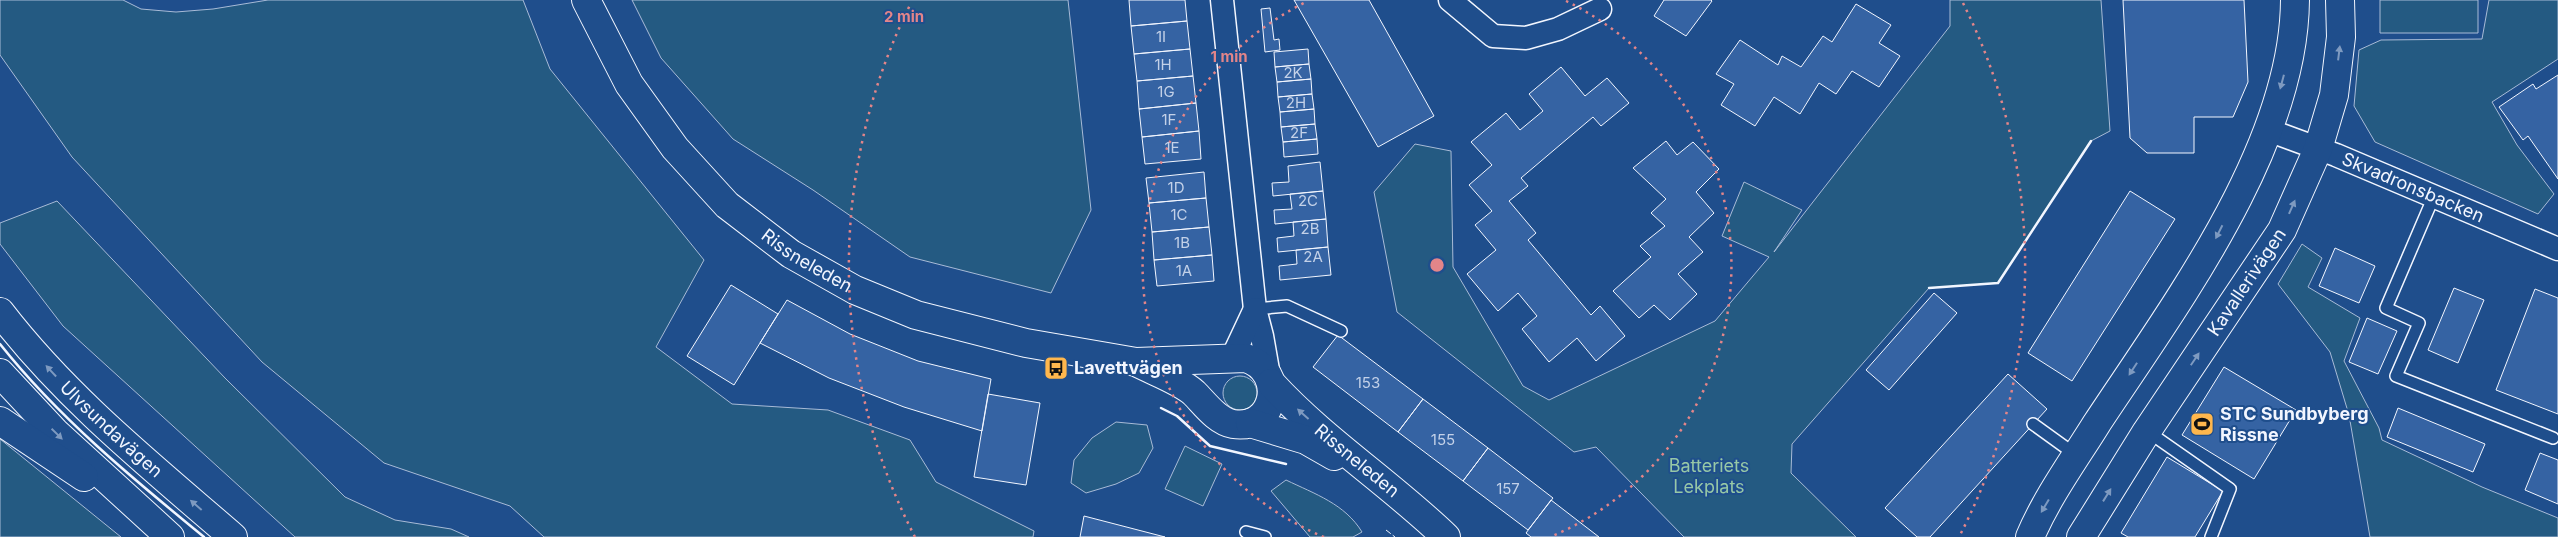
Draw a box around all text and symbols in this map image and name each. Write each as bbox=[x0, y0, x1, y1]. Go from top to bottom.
text: 2 min bbox=[884, 7, 924, 26]
house number: 1I bbox=[1156, 27, 1166, 46]
one-way arrow bbox=[2335, 45, 2343, 61]
text: 1 min bbox=[1210, 47, 1248, 66]
house number: 1H bbox=[1154, 55, 1172, 74]
house number: 2K bbox=[1283, 63, 1303, 82]
one-way arrow bbox=[2278, 75, 2286, 90]
house number: 1G bbox=[1157, 82, 1175, 101]
house number: 2H bbox=[1286, 93, 1306, 112]
house number: 1F bbox=[1162, 110, 1176, 129]
house number: 2F bbox=[1290, 123, 1308, 142]
house number: 1E bbox=[1164, 138, 1180, 157]
street label: Skvadronsbacken bbox=[2339, 148, 2487, 226]
house number: 1D bbox=[1168, 178, 1184, 197]
house number: 2C bbox=[1298, 191, 1318, 210]
one-way arrow bbox=[2288, 200, 2296, 214]
house number: 1C bbox=[1170, 205, 1188, 224]
house number: 2B bbox=[1301, 219, 1319, 238]
street label: Rissneleden bbox=[758, 224, 856, 296]
street label: Kavallerivägen bbox=[2203, 224, 2290, 340]
one-way arrow bbox=[2215, 224, 2223, 239]
house number: 1B bbox=[1174, 233, 1190, 252]
house number: 2A bbox=[1303, 247, 1323, 266]
centre of rings bbox=[1428, 256, 1446, 274]
house number: 1A bbox=[1176, 261, 1192, 280]
one-way arrow bbox=[2190, 352, 2200, 366]
bus stop icon: Lavettvägen bbox=[1043, 355, 1069, 381]
place label: Lavettvägen bbox=[1074, 357, 1183, 378]
one-way arrow bbox=[2128, 362, 2137, 376]
one-way arrow bbox=[45, 365, 57, 377]
house number: 153 bbox=[1356, 373, 1380, 392]
street label: Ulvsundavägen bbox=[56, 377, 167, 482]
place label: STC Sundbyberg Rissne bbox=[2220, 403, 2369, 445]
one-way arrow bbox=[1297, 408, 1309, 420]
sports icon: STC Sundbyberg Rissne bbox=[2189, 411, 2215, 437]
street label: Rissneleden bbox=[1311, 419, 1404, 501]
one-way arrow bbox=[51, 428, 63, 440]
house number: 155 bbox=[1431, 430, 1455, 449]
park label: Batteriets Lekplats bbox=[1669, 455, 1749, 497]
house number: 157 bbox=[1496, 479, 1520, 498]
one-way arrow bbox=[2102, 489, 2111, 502]
one-way arrow bbox=[190, 499, 202, 511]
one-way arrow bbox=[2041, 500, 2050, 513]

